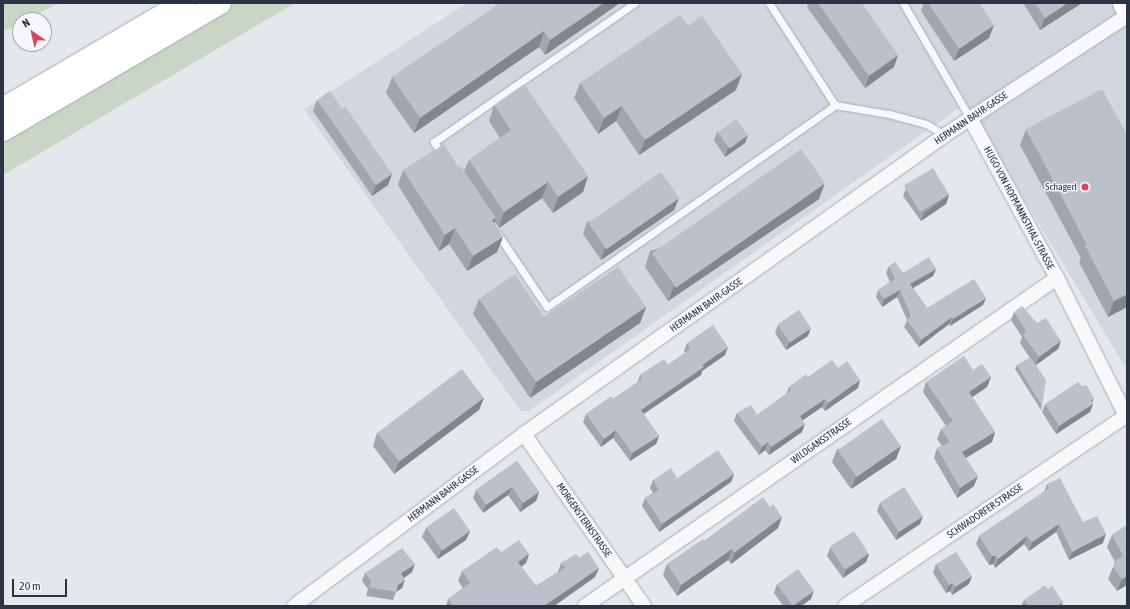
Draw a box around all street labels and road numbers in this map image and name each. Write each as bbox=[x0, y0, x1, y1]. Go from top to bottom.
street label: HERMANN BAHR-GASSE bbox=[932, 89, 1010, 147]
street label: HUGO VON HOFMANNSTHAL-STRASSE bbox=[981, 144, 1057, 272]
street label: HERMANN BAHR-GASSE bbox=[667, 276, 745, 334]
street label: WILDGANSSTRASSE bbox=[789, 416, 853, 466]
street label: HERMANN BAHR-GASSE bbox=[405, 463, 481, 525]
street label: MORGENSTERNSTRASSE bbox=[554, 481, 614, 559]
street label: SCHWADORFER STRASSE bbox=[945, 481, 1025, 541]

